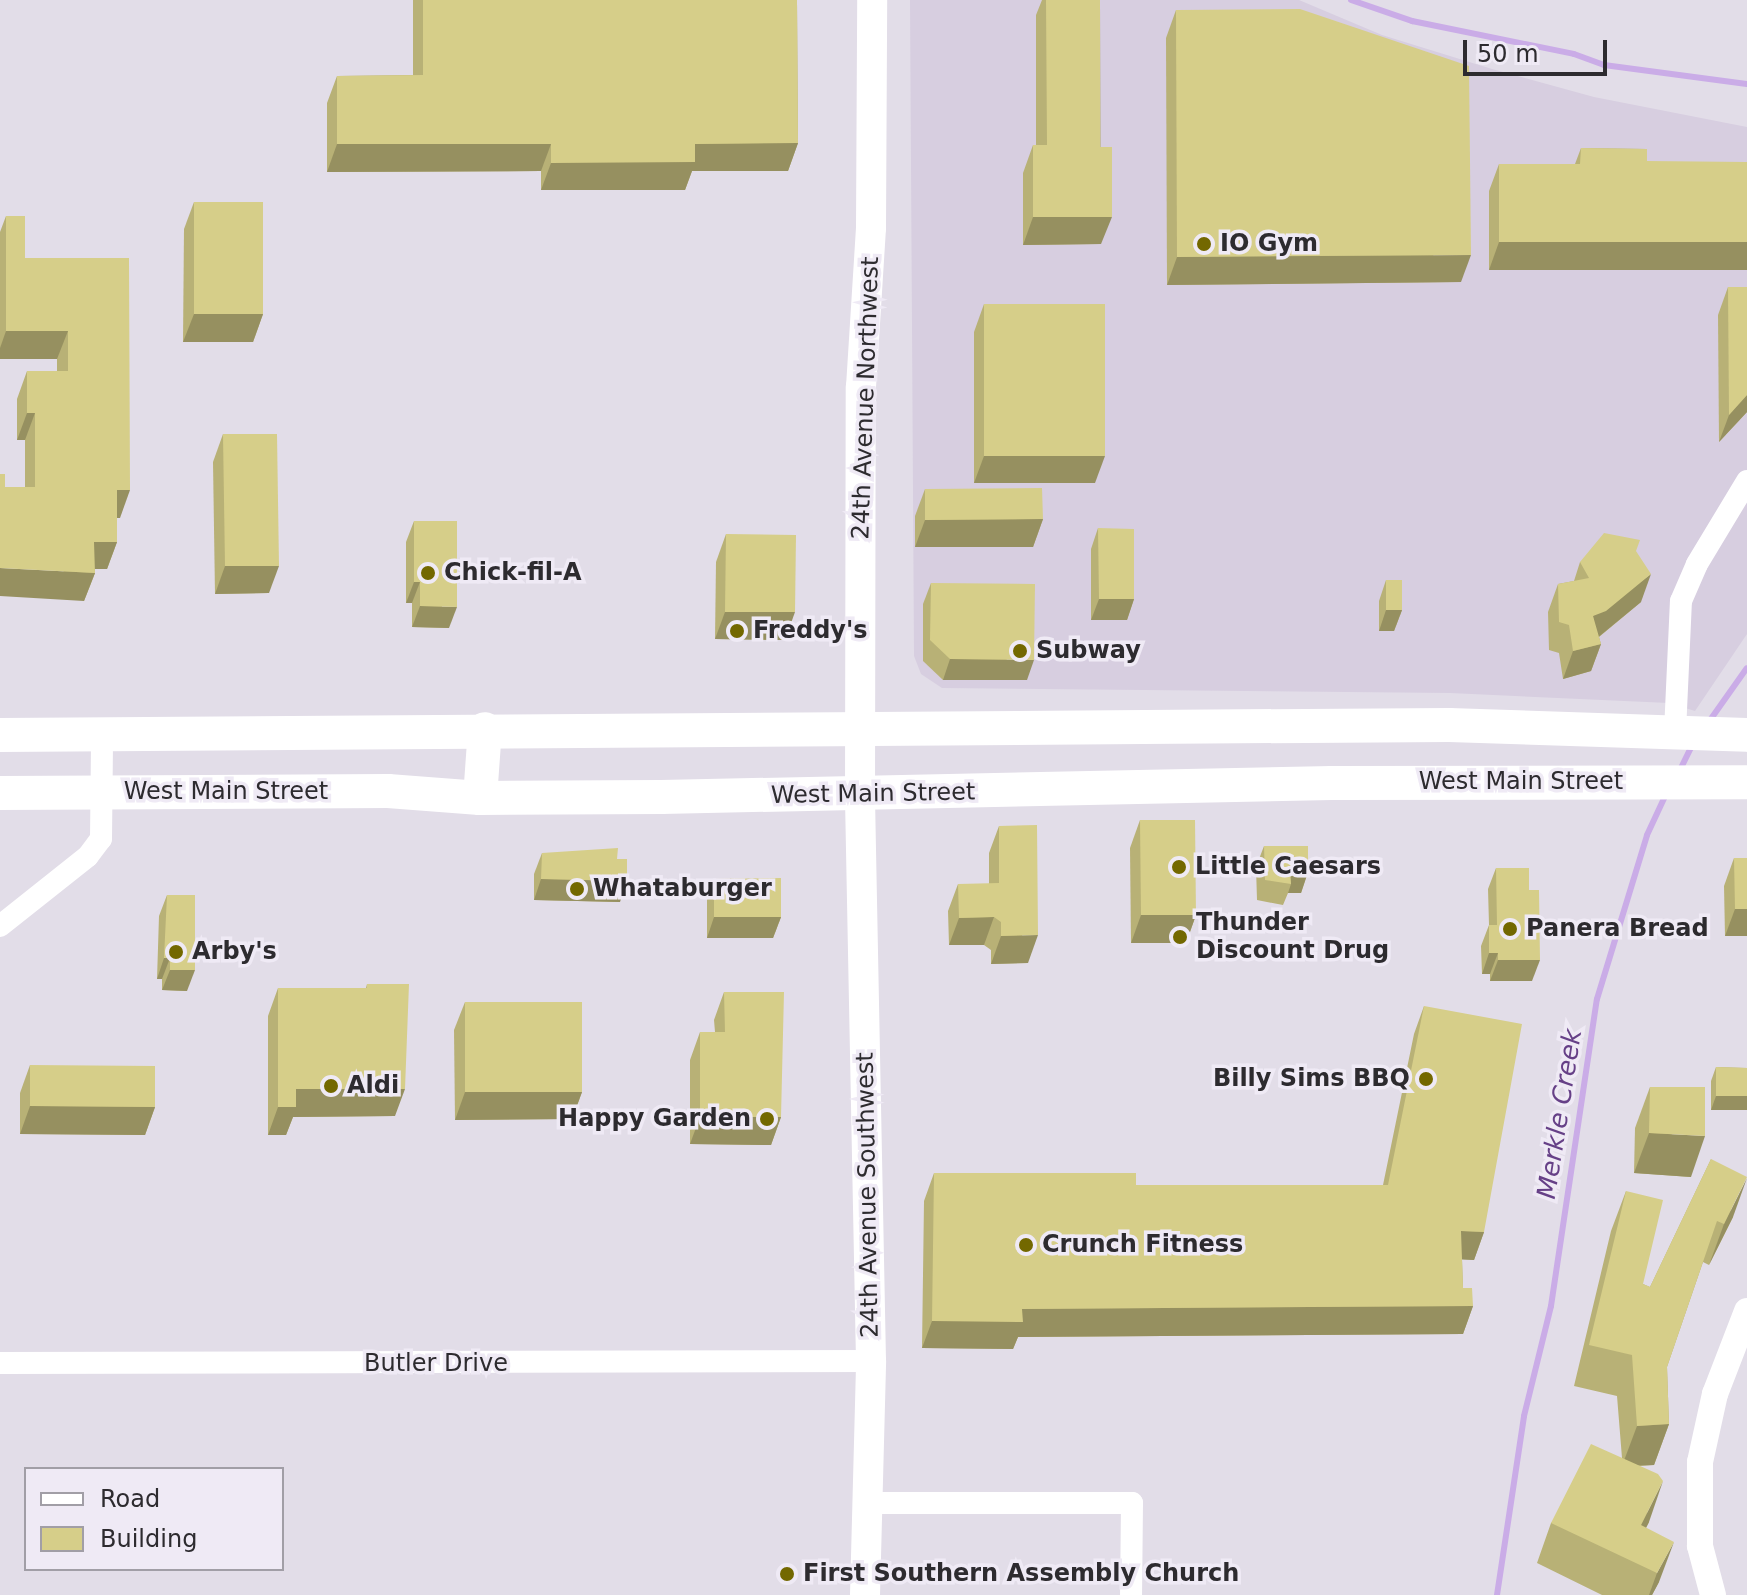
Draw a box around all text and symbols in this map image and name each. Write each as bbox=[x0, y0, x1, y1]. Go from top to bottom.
scale bar bbox=[1467, 24, 1611, 74]
text: 50 m bbox=[1477, 40, 1539, 68]
place label: IO Gym bbox=[1220, 230, 1318, 258]
marker: IO Gym bbox=[1195, 235, 1213, 253]
street label: 24th Avenue Northwest bbox=[847, 256, 885, 540]
place label: Chick-fil-A bbox=[444, 559, 582, 587]
marker: Chick-fil-A bbox=[419, 564, 437, 582]
place label: Freddy's bbox=[753, 617, 868, 645]
marker: Freddy's bbox=[728, 622, 746, 640]
place label: Subway bbox=[1036, 637, 1141, 665]
marker: Subway bbox=[1011, 642, 1029, 660]
street label: West Main Street bbox=[1419, 768, 1623, 796]
street label: West Main Street bbox=[124, 778, 328, 806]
street label: West Main Street bbox=[771, 778, 975, 810]
place label: Little Caesars bbox=[1195, 853, 1381, 881]
marker: Little Caesars bbox=[1170, 858, 1188, 876]
place label: Whataburger bbox=[593, 875, 772, 903]
marker: Whataburger bbox=[568, 880, 586, 898]
place label: Thunder Discount Drug bbox=[1196, 909, 1389, 965]
place label: Panera Bread bbox=[1526, 915, 1709, 943]
marker: Panera Bread bbox=[1501, 920, 1519, 938]
marker: Thunder Discount Drug bbox=[1171, 928, 1189, 946]
place label: Arby's bbox=[192, 938, 277, 966]
marker: Arby's bbox=[167, 943, 185, 961]
water label: Merkle Creek bbox=[1531, 1027, 1589, 1201]
street label: 24th Avenue Southwest bbox=[851, 1052, 885, 1338]
place label: Billy Sims BBQ bbox=[1213, 1065, 1410, 1093]
marker: Billy Sims BBQ bbox=[1417, 1070, 1435, 1088]
place label: Aldi bbox=[347, 1072, 399, 1100]
marker: Aldi bbox=[322, 1077, 340, 1095]
place label: Happy Garden bbox=[558, 1105, 751, 1133]
marker: Happy Garden bbox=[758, 1110, 776, 1128]
place label: Crunch Fitness bbox=[1042, 1231, 1243, 1259]
marker: Crunch Fitness bbox=[1017, 1236, 1035, 1254]
street label: Butler Drive bbox=[364, 1350, 508, 1378]
legend bbox=[24, 1467, 284, 1571]
text: Road bbox=[100, 1485, 160, 1513]
text: Building bbox=[100, 1525, 197, 1553]
place label: First Southern Assembly Church bbox=[803, 1560, 1239, 1588]
marker: First Southern Assembly Church bbox=[778, 1565, 796, 1583]

